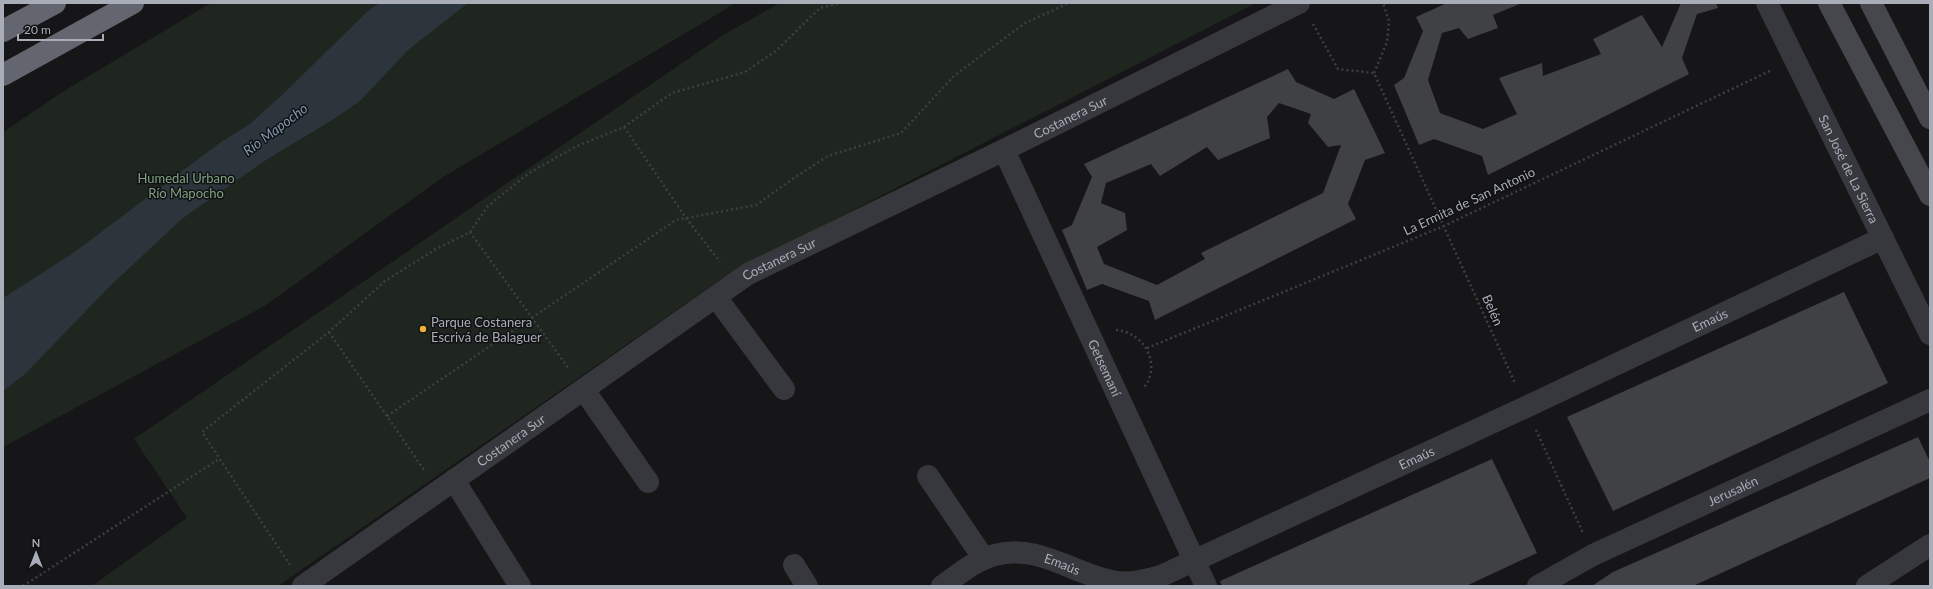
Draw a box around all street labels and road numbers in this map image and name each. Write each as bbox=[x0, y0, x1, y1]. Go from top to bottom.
street label: Costanera Sur bbox=[1031, 92, 1110, 142]
street label: San José de La Sierra bbox=[1815, 112, 1882, 226]
street label: La Ermita de San Antonio bbox=[1401, 163, 1537, 239]
street label: Costanera Sur bbox=[739, 234, 819, 284]
street label: Belén bbox=[1479, 292, 1507, 328]
street label: Emaús bbox=[1689, 305, 1730, 335]
street label: Getsemaní bbox=[1085, 337, 1125, 400]
street label: Costanera Sur bbox=[474, 410, 549, 470]
street label: Emaús bbox=[1396, 442, 1437, 473]
street label: Jerusalén bbox=[1705, 472, 1760, 509]
street label: Emaús bbox=[1042, 550, 1083, 578]

